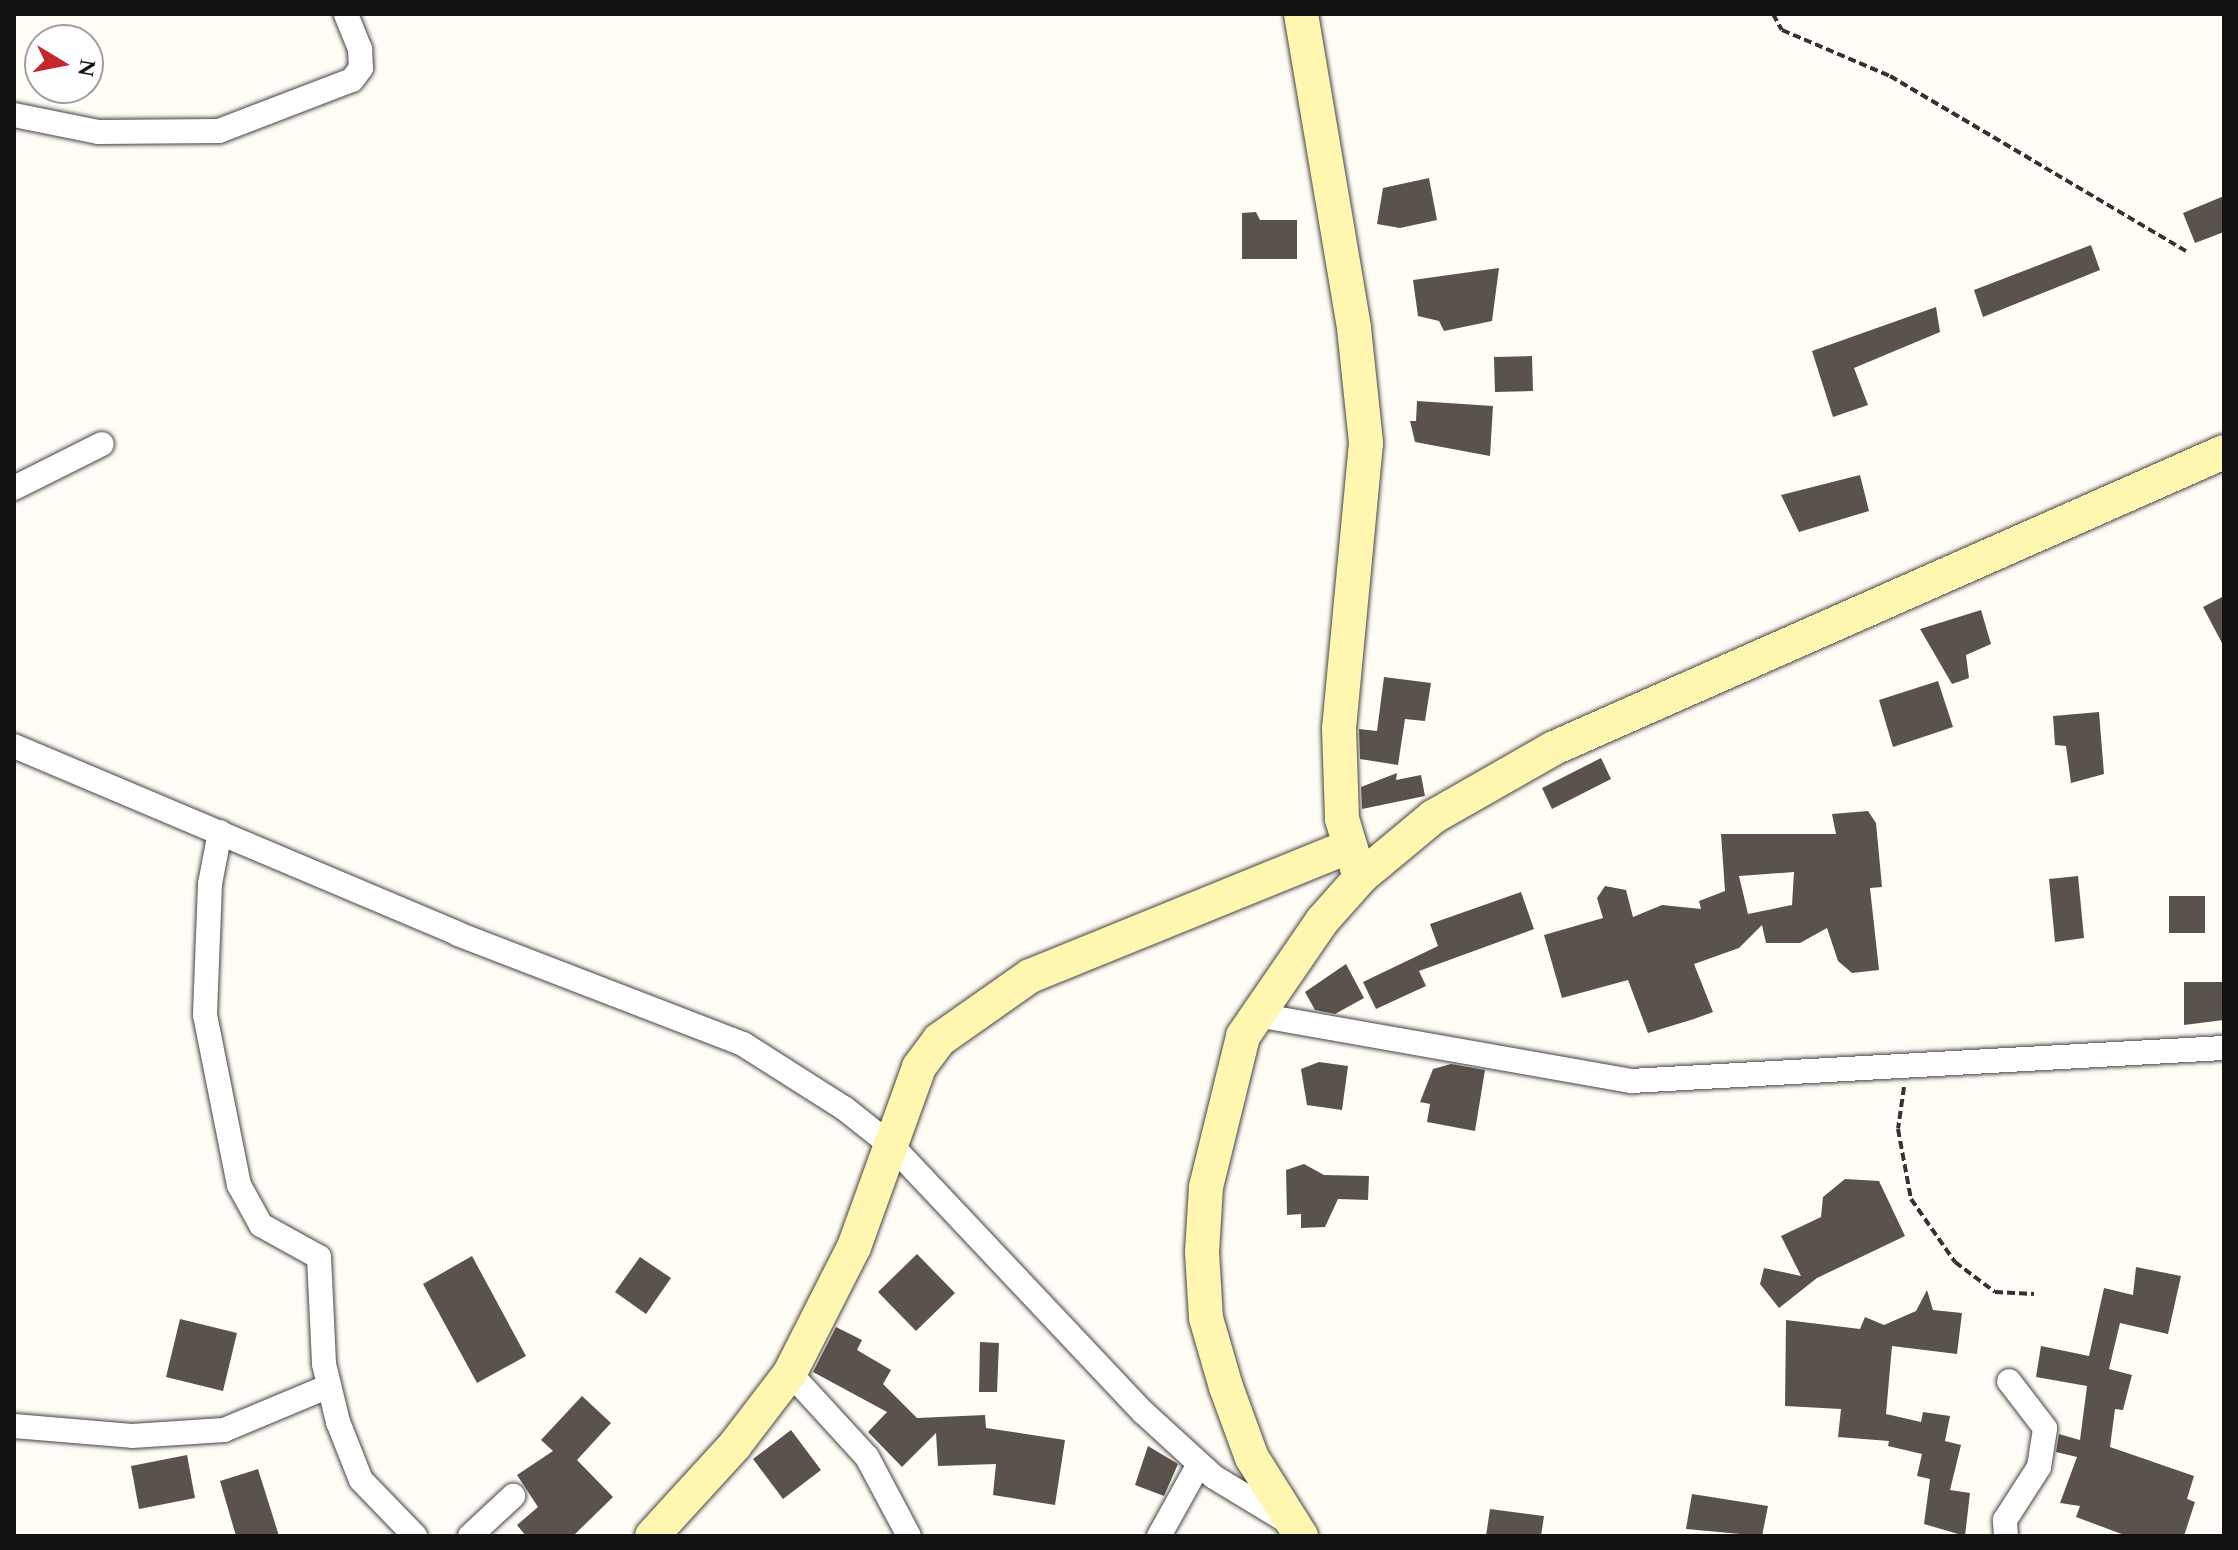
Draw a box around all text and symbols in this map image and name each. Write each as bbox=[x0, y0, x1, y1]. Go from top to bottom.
north arrow bbox=[24, 24, 104, 104]
text: N bbox=[68, 56, 104, 80]

